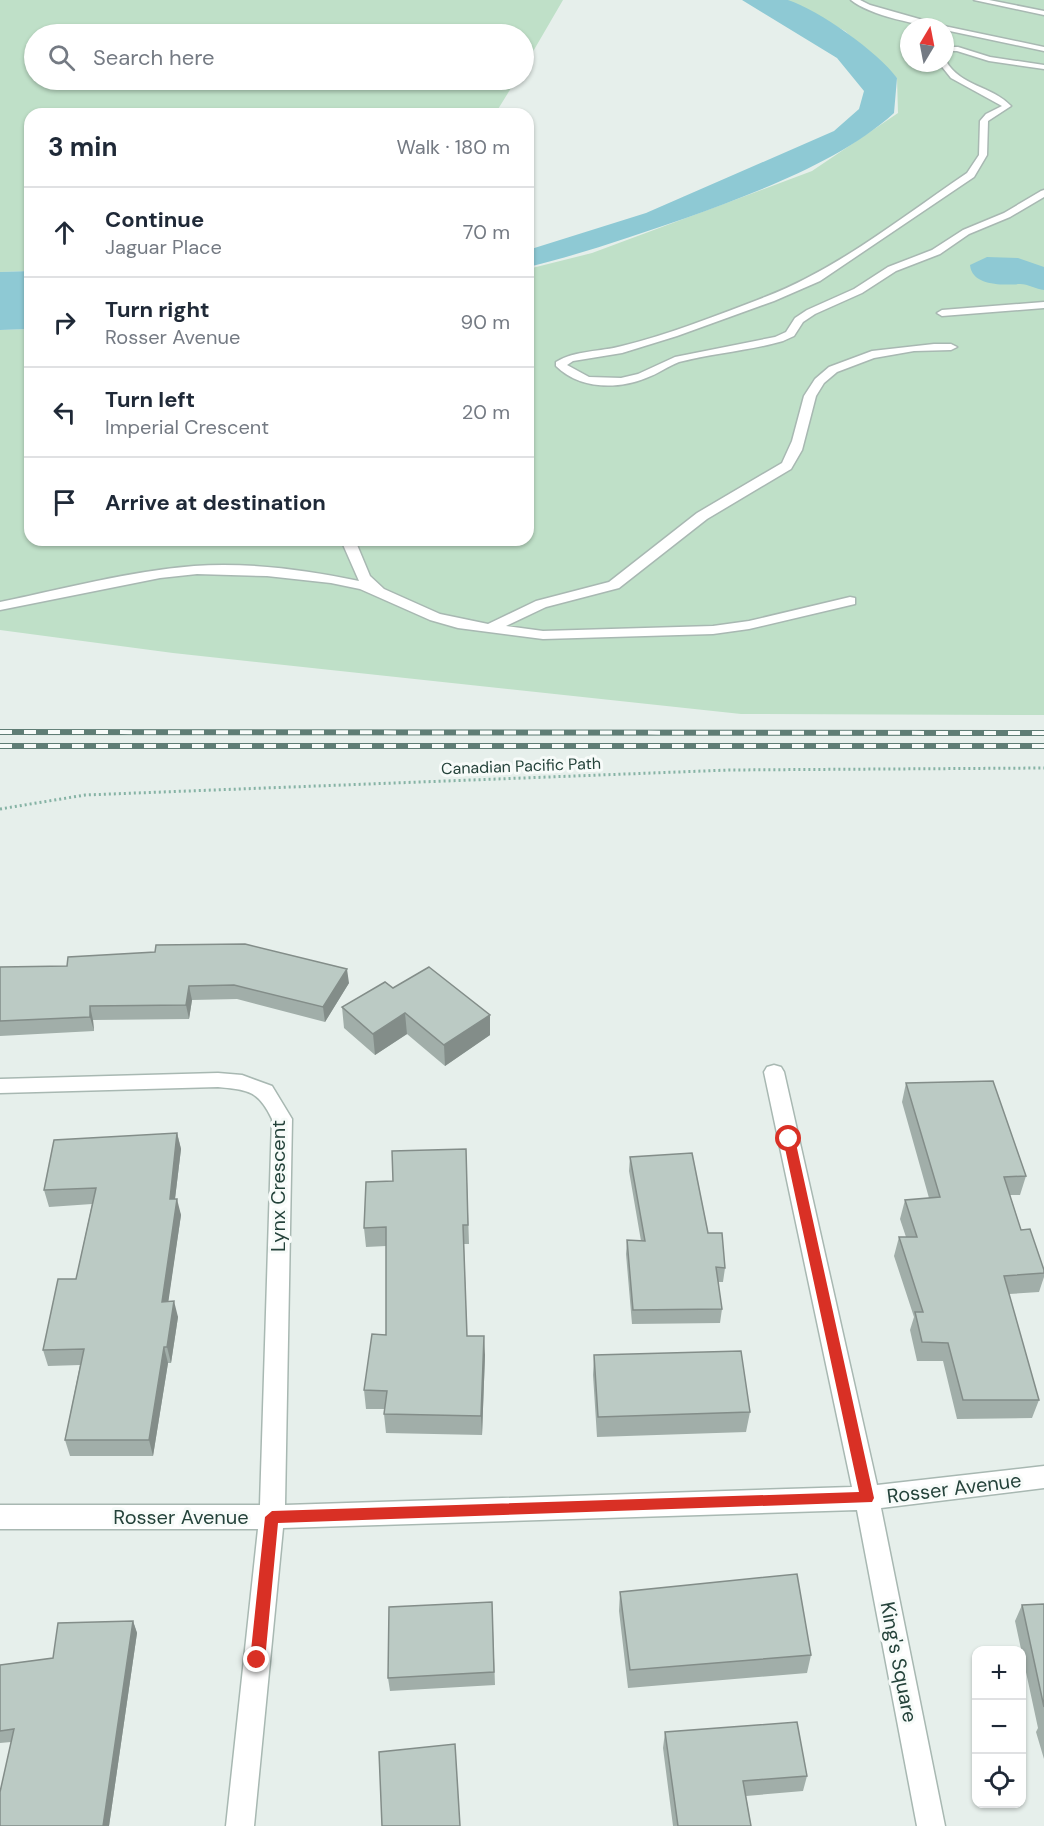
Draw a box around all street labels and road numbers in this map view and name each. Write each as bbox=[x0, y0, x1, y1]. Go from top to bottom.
street label: Canadian Pacific Path bbox=[441, 753, 601, 779]
street label: Lynx Crescent bbox=[265, 1120, 291, 1252]
street label: Rosser Avenue bbox=[885, 1467, 1023, 1509]
street label: Rosser Avenue bbox=[113, 1504, 249, 1530]
street label: King's Square bbox=[875, 1599, 923, 1725]

